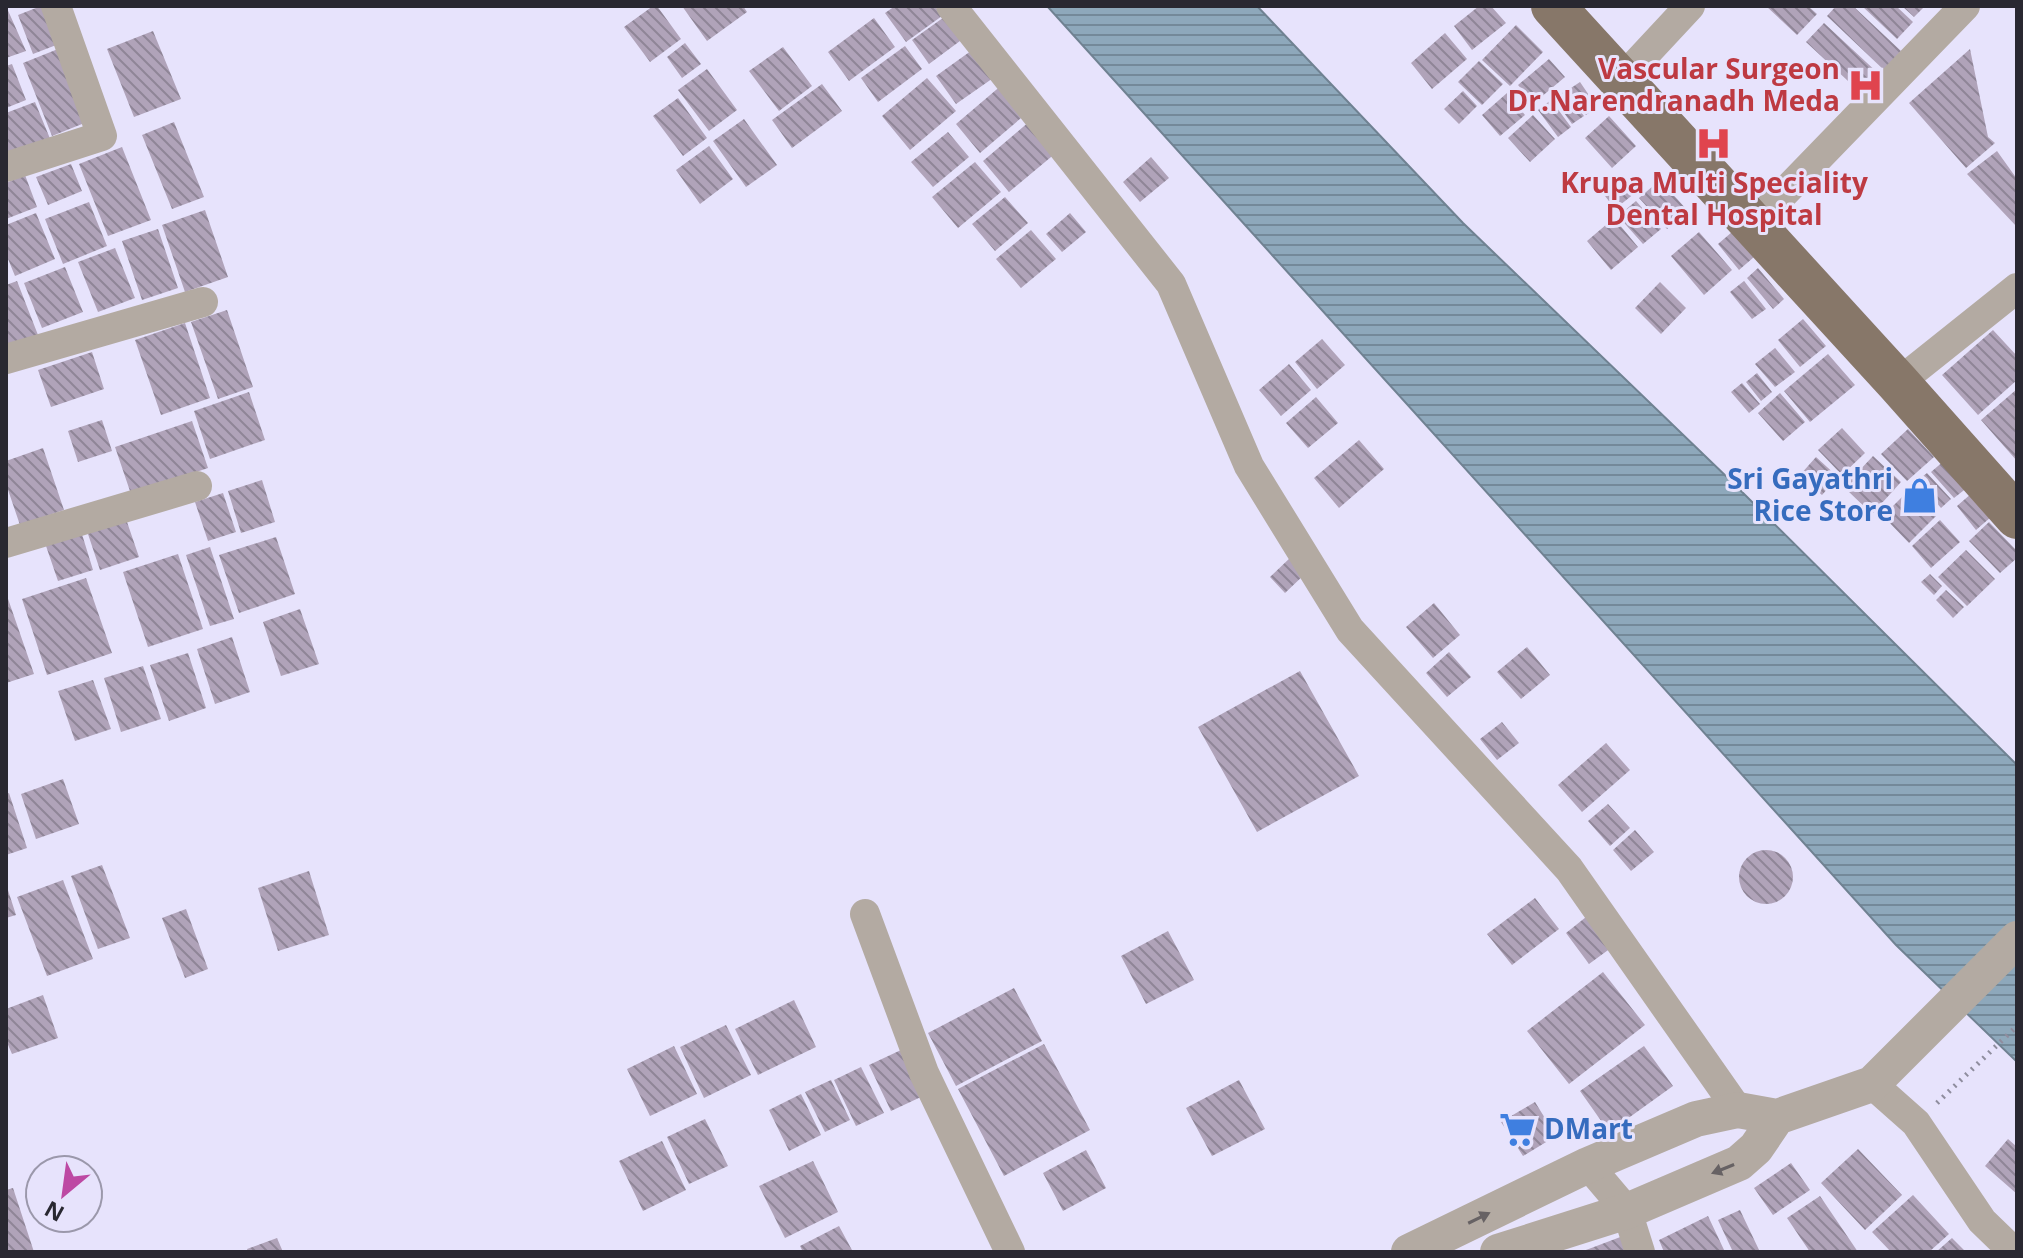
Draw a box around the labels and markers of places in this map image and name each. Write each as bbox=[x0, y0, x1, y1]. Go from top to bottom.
place label: Vascular Surgeon Dr.Narendranadh Meda bbox=[1508, 49, 1840, 119]
hospital icon: Vascular Surgeon Dr.Narendranadh Meda bbox=[1847, 66, 1885, 104]
hospital icon: Krupa Multi Speciality Dental Hospital bbox=[1695, 124, 1733, 162]
place label: Krupa Multi Speciality Dental Hospital bbox=[1560, 163, 1868, 233]
place label: Sri Gayathri Rice Store bbox=[1727, 459, 1893, 529]
shop icon: Sri Gayathri Rice Store bbox=[1900, 476, 1938, 514]
place label: DMart bbox=[1544, 1109, 1633, 1147]
supermarket icon: DMart bbox=[1499, 1110, 1537, 1148]

